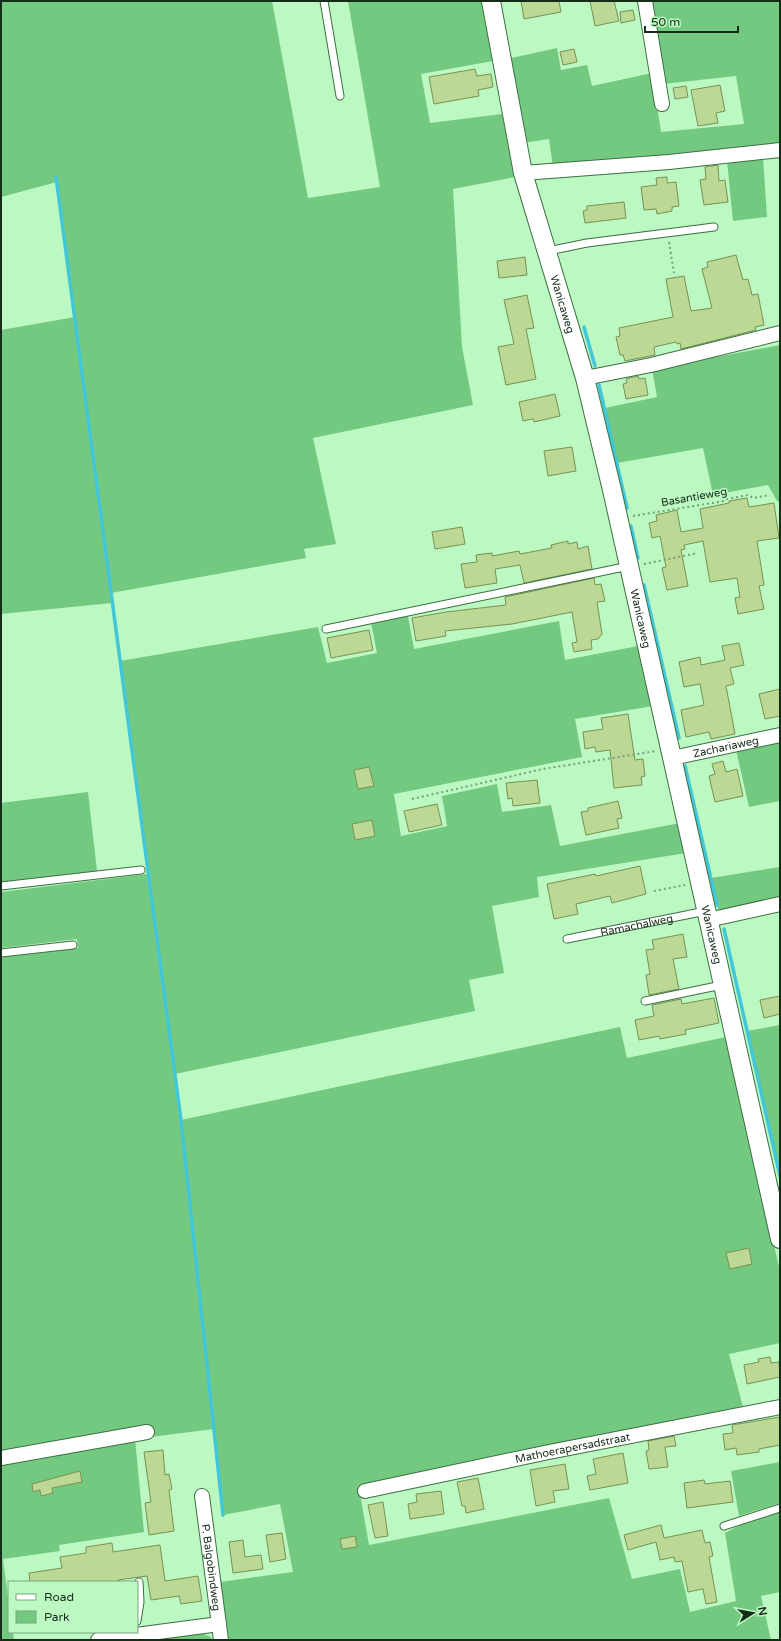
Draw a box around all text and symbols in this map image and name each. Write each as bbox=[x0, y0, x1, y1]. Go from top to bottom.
scale bar bbox=[645, 8, 738, 34]
text: 50 m bbox=[651, 15, 680, 29]
street label: Wanicaweg bbox=[548, 274, 578, 335]
street label: Basantieweg bbox=[660, 485, 728, 509]
street label: Wanicaweg bbox=[628, 588, 654, 649]
street label: Zachariaweg bbox=[692, 733, 760, 760]
street label: Wanicaweg bbox=[699, 904, 725, 965]
street label: Ramachalweg bbox=[599, 911, 674, 939]
street label: Mathoerapersadstraat bbox=[514, 1430, 631, 1466]
street label: P. Balgobindweg bbox=[199, 1523, 224, 1612]
legend bbox=[8, 1581, 138, 1633]
text: Road bbox=[44, 1590, 74, 1604]
north arrow bbox=[733, 1593, 773, 1633]
text: N bbox=[755, 1606, 770, 1617]
text: Park bbox=[44, 1610, 70, 1624]

